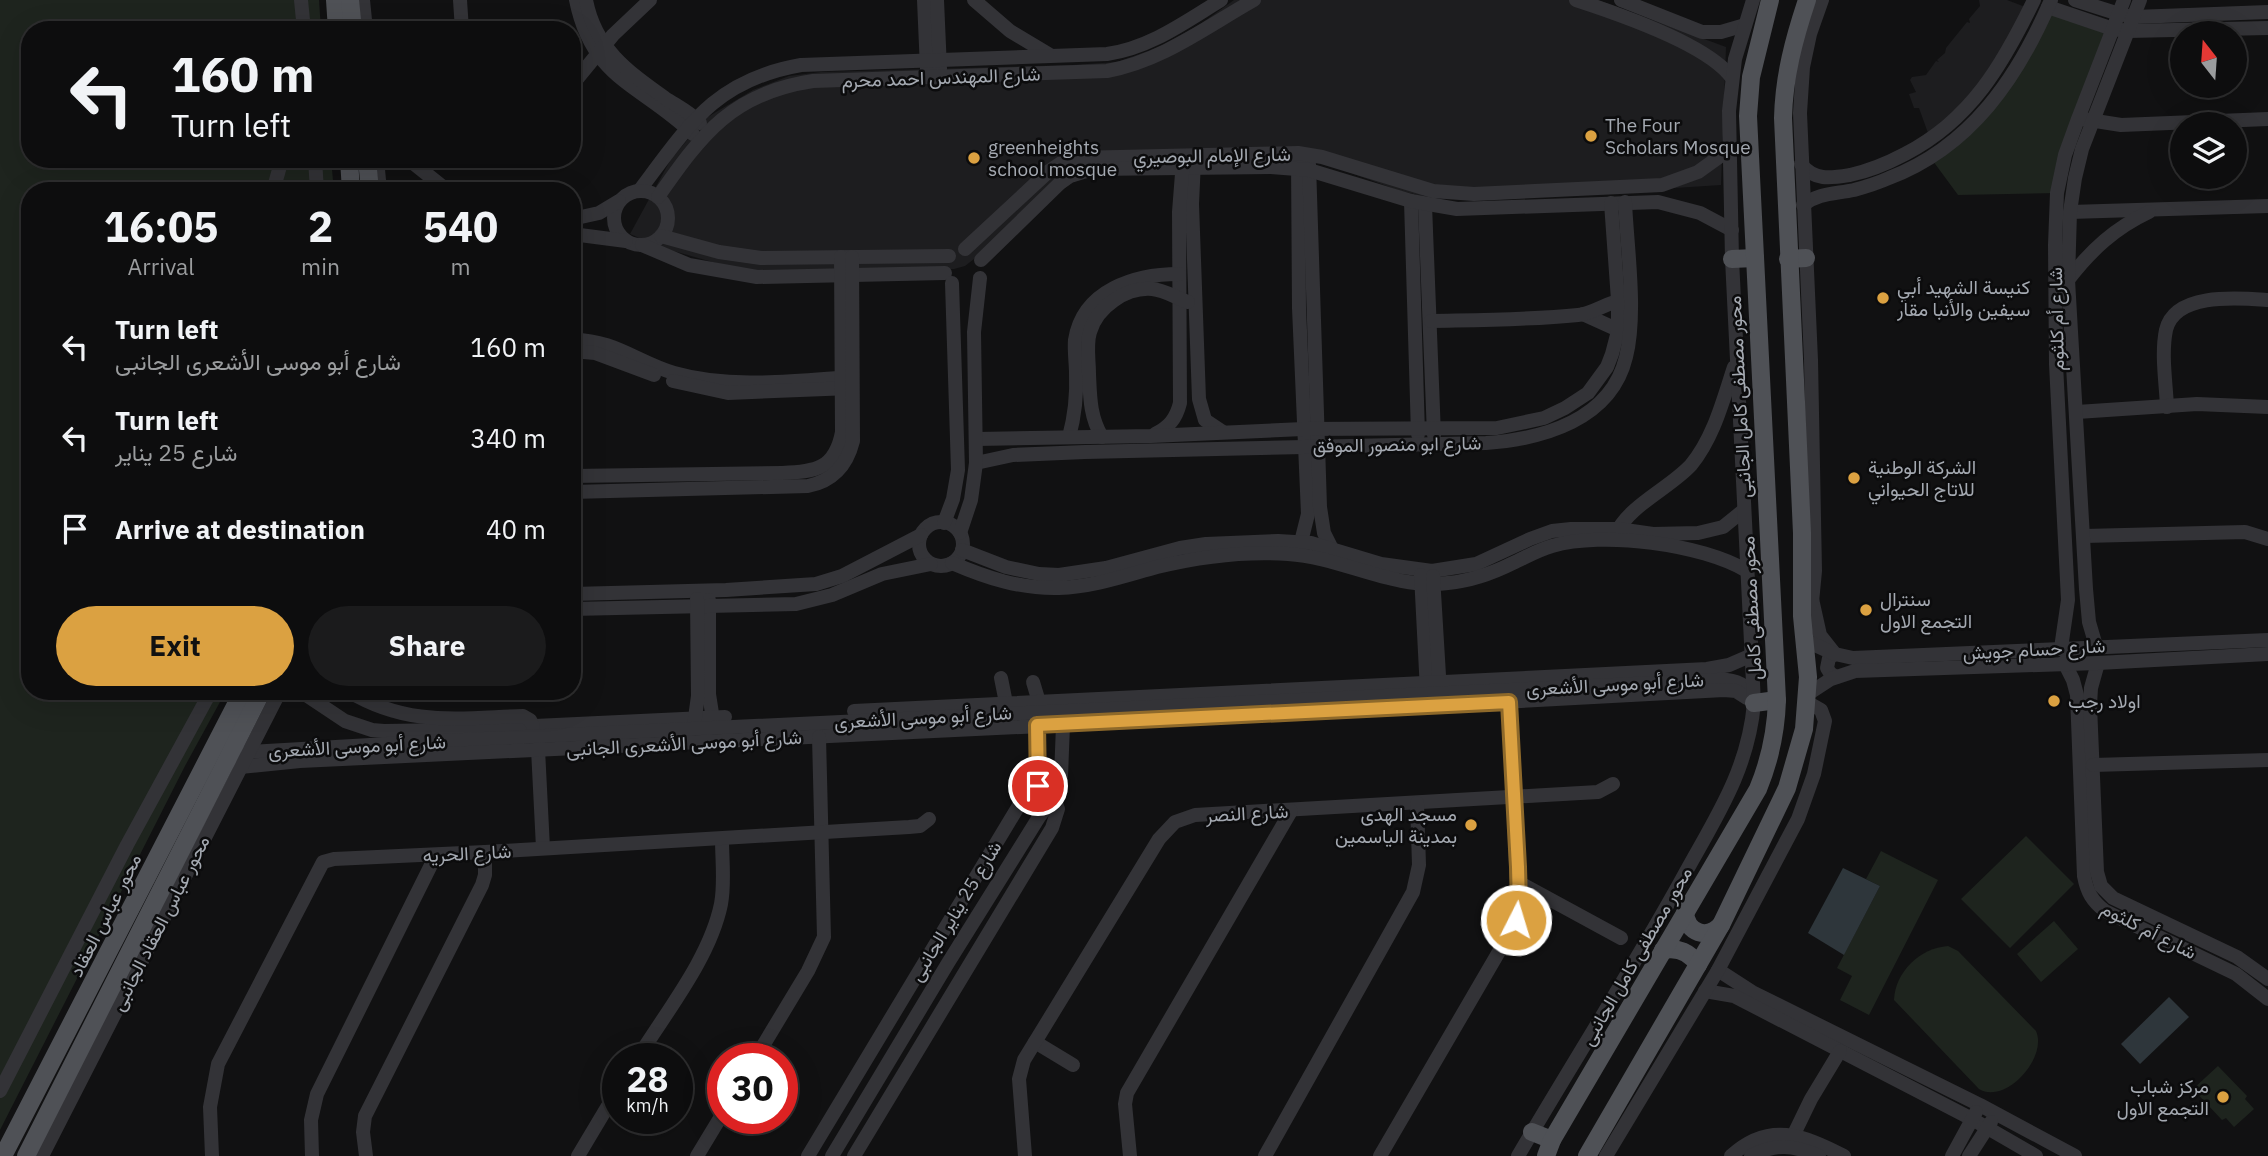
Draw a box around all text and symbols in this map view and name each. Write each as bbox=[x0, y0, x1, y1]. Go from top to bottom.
north arrow bbox=[2170, 21, 2247, 98]
map controls bbox=[2170, 21, 2247, 189]
text: 160 m bbox=[171, 42, 315, 105]
icon: left bbox=[56, 49, 147, 140]
street label: شارع المهندس احمد محرم bbox=[841, 62, 1041, 93]
text: Turn left bbox=[171, 104, 291, 146]
button: layers bbox=[2170, 112, 2247, 189]
place label: The Four Scholars Mosque bbox=[1605, 113, 1751, 159]
marker: The Four Scholars Mosque bbox=[1583, 128, 1599, 144]
place label: greenheights school mosque bbox=[988, 135, 1117, 181]
street label: شارع الإمام البوصيري bbox=[1133, 142, 1291, 172]
marker: greenheights school mosque bbox=[966, 150, 982, 166]
text: 16:05 bbox=[104, 199, 218, 254]
text: 2 bbox=[308, 199, 333, 254]
text: 540 bbox=[423, 199, 498, 254]
text: Arrival bbox=[128, 251, 195, 281]
text: min bbox=[301, 251, 340, 281]
text: m bbox=[450, 251, 471, 281]
street label: شارع أم كلثوم bbox=[2043, 267, 2070, 371]
place label: كنيسة الشهيد أبي سيفين والأنبا مقار bbox=[1896, 275, 2030, 321]
marker: كنيسة الشهيد أبي سيفين والأنبا مقار bbox=[1875, 290, 1891, 306]
street label: محور مصطفى كامل الجانبى bbox=[1722, 295, 1756, 499]
text: Turn left bbox=[115, 312, 218, 346]
icon: left bbox=[56, 328, 94, 366]
text: 160 m bbox=[470, 330, 546, 364]
text: شارع أبو موسى الأشعرى الجانبى bbox=[115, 346, 401, 376]
text: Turn left bbox=[115, 403, 218, 437]
icon: left bbox=[56, 419, 94, 457]
text: 340 m bbox=[470, 421, 546, 455]
street label: شارع ابو منصور الموفق bbox=[1312, 431, 1482, 458]
text: شارع 25 يناير bbox=[115, 437, 238, 467]
place label: الشركة الوطنية للاتاج الحيواني bbox=[1868, 455, 1976, 505]
marker: الشركة الوطنية للاتاج الحيواني bbox=[1846, 470, 1862, 486]
icon: arrive bbox=[56, 510, 94, 548]
text: Arrive at destination bbox=[115, 512, 365, 546]
text: 40 m bbox=[486, 512, 546, 546]
street label: محور مصطفى كامل bbox=[1735, 535, 1767, 681]
place label: سنترال التجمع الاول bbox=[1880, 587, 1972, 635]
marker: سنترال التجمع الاول bbox=[1858, 602, 1874, 618]
button: Exit bbox=[56, 606, 294, 686]
button: Share bbox=[308, 606, 546, 686]
street label: شارع حسام جويش bbox=[1962, 633, 2106, 666]
street label: شارع أبو موسى الأشعرى bbox=[1526, 667, 1704, 702]
place label: اولاد رجب bbox=[2068, 689, 2141, 713]
marker: اولاد رجب bbox=[2046, 693, 2062, 709]
street label: شارع أبو موسى الأشعرى bbox=[834, 700, 1012, 735]
street label: شارع أبو موسى الأشعرى الجانبى bbox=[565, 725, 803, 762]
street label: شارع أبو موسى الأشعرى bbox=[268, 729, 446, 764]
pin bbox=[1008, 756, 1068, 816]
icon: arrive bbox=[1019, 767, 1057, 805]
street label: شارع النصر bbox=[1204, 799, 1289, 828]
place label: مسجد الهدى بمدينة الياسمين bbox=[1335, 802, 1457, 848]
marker: مسجد الهدى بمدينة الياسمين bbox=[1463, 817, 1479, 833]
street label: محور عباس العقاد الجانبى bbox=[105, 831, 215, 1015]
street label: شارع 25 يناير الجانبى bbox=[904, 836, 1007, 986]
street label: شارع الحريه bbox=[422, 839, 512, 868]
street label: محور عباس العقاد bbox=[64, 849, 146, 981]
street label: محور مصطفى كامل الجانبى bbox=[1575, 862, 1697, 1050]
position arrow bbox=[1479, 883, 1553, 957]
street label: شارع أم كلثوم bbox=[2097, 896, 2201, 965]
speed limit sign: 30 bbox=[707, 1043, 798, 1134]
text: 28 bbox=[626, 1056, 669, 1102]
place label: مركز شباب التجمع الاول bbox=[2117, 1074, 2209, 1122]
marker: مركز شباب التجمع الاول bbox=[2215, 1089, 2231, 1105]
text: km/h bbox=[626, 1094, 669, 1117]

